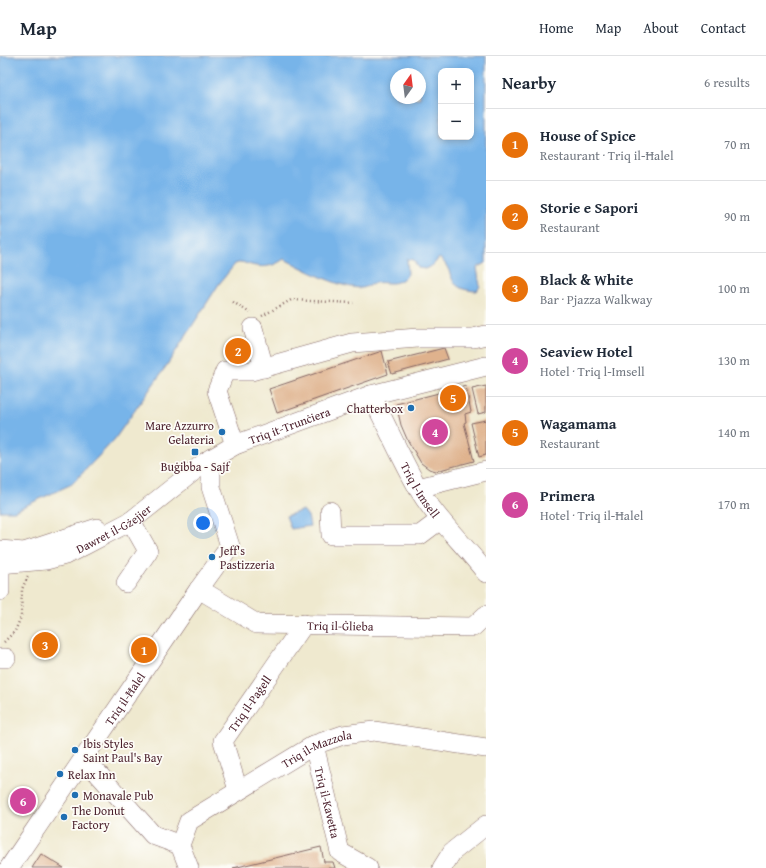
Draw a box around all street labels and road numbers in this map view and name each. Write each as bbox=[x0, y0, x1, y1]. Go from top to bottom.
street label: Triq it-Trunċiera bbox=[246, 402, 333, 448]
street label: Triq l-Imsell bbox=[397, 459, 444, 522]
street label: Dawret il-Gżejjer bbox=[73, 500, 154, 557]
street label: Triq il-Ġlieba bbox=[307, 616, 374, 634]
street label: Triq il-Ħalel bbox=[100, 668, 149, 729]
street label: Triq il-Paġell bbox=[223, 671, 275, 735]
street label: Triq il-Mazzola bbox=[278, 725, 353, 771]
street label: Triq il-Kavetta bbox=[311, 765, 345, 840]

